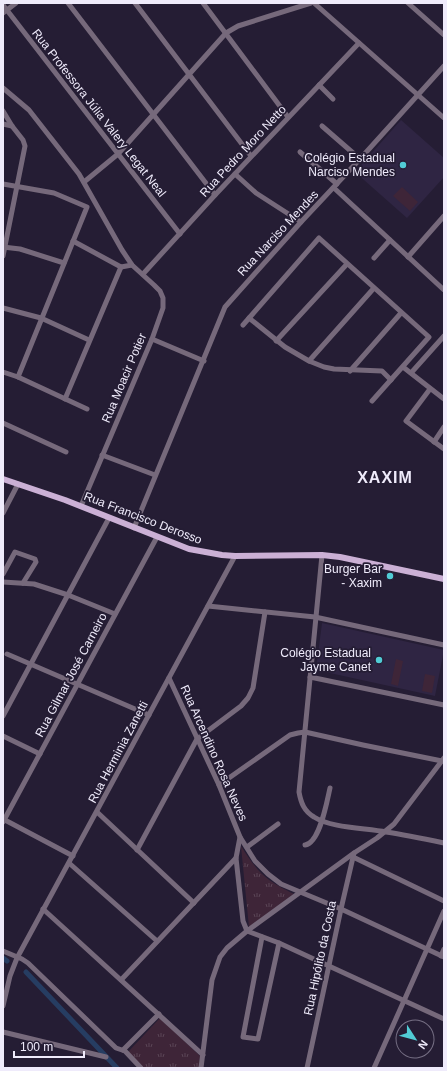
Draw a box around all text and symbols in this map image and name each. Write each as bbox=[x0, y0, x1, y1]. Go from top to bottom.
street label: Rua Professora Júlia Valery Legat Neal bbox=[29, 26, 169, 200]
street label: Rua Pedro Moro Netto bbox=[197, 102, 289, 200]
place label: Colégio Estadual Narciso Mendes bbox=[304, 151, 395, 179]
marker: Colégio Estadual Narciso Mendes bbox=[398, 160, 408, 170]
street label: Rua Narciso Mendes bbox=[235, 187, 321, 279]
street label: Rua Moacir Potier bbox=[99, 331, 149, 425]
district label: XAXIM bbox=[357, 469, 413, 486]
street label: Rua Francisco Derosso bbox=[82, 489, 204, 547]
place label: Burger Bar - Xaxim bbox=[324, 562, 382, 590]
marker: Burger Bar - Xaxim bbox=[385, 571, 395, 581]
street label: Rua Gilmar José Carneiro bbox=[32, 610, 110, 740]
place label: Colégio Estadual Jayme Canet bbox=[280, 646, 372, 674]
marker: Colégio Estadual Jayme Canet bbox=[374, 655, 384, 665]
street label: Rua Arcendino Rosa Neves bbox=[178, 683, 250, 823]
street label: Rua Herminia Zanetti bbox=[85, 699, 151, 805]
street label: Rua Hipólito da Costa bbox=[301, 899, 339, 1017]
north arrow bbox=[395, 1019, 435, 1059]
scale bar bbox=[14, 1033, 84, 1059]
text: N bbox=[416, 1038, 430, 1052]
text: 100 m bbox=[20, 1040, 53, 1054]

